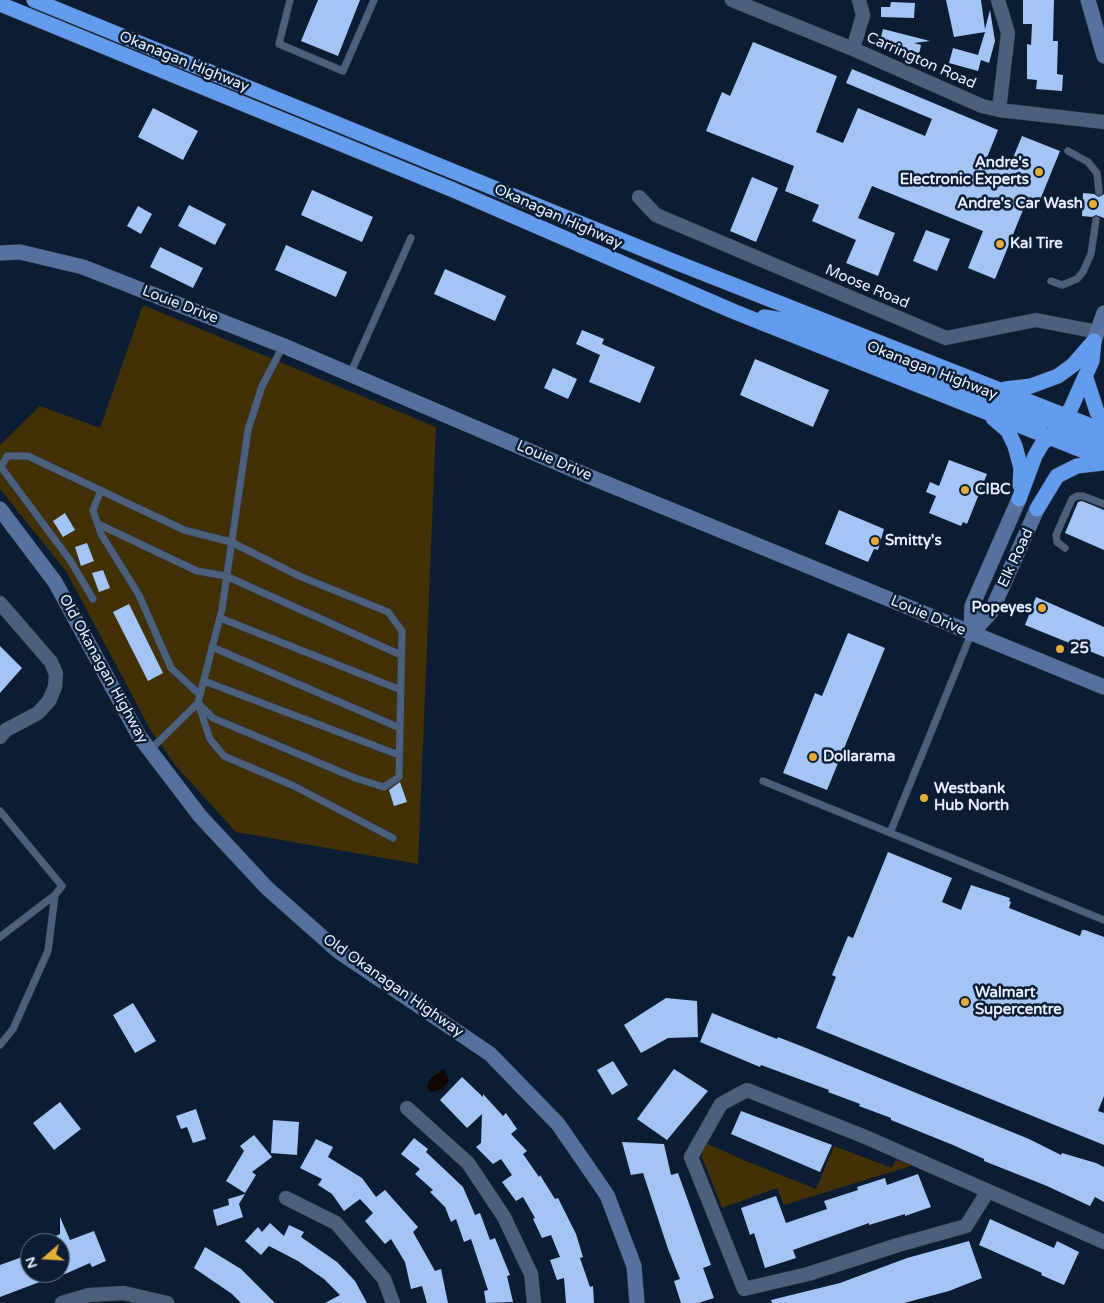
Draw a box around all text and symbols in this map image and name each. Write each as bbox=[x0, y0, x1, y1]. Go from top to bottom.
street label: Okanagan Highway bbox=[116, 28, 252, 96]
street label: Carrington Road bbox=[863, 29, 979, 93]
place label: Andre's Electronic Experts bbox=[900, 154, 1029, 189]
marker: Andre's Electronic Experts bbox=[1033, 166, 1045, 178]
street label: Okanagan Highway bbox=[491, 181, 625, 253]
place label: Andre's Car Wash bbox=[957, 195, 1083, 213]
marker: Andre's Car Wash bbox=[1087, 198, 1099, 210]
place label: Kal Tire bbox=[1010, 235, 1063, 253]
marker: Kal Tire bbox=[994, 238, 1006, 250]
street label: Moose Road bbox=[822, 261, 912, 313]
street label: Louie Drive bbox=[139, 282, 221, 328]
street label: Okanagan Highway bbox=[864, 338, 1000, 404]
street label: Louie Drive bbox=[514, 437, 594, 485]
place label: CIBC bbox=[975, 481, 1011, 499]
marker: CIBC bbox=[959, 484, 971, 496]
street label: Elk Road bbox=[995, 526, 1037, 590]
place label: Smitty's bbox=[885, 532, 942, 550]
marker: Smitty's bbox=[869, 535, 881, 547]
street label: Old Okanagan Highway bbox=[54, 591, 152, 747]
street label: Louie Drive bbox=[888, 592, 968, 640]
place label: Popeyes bbox=[971, 599, 1032, 617]
marker: Popeyes bbox=[1036, 602, 1048, 614]
place label: 25 bbox=[1070, 640, 1089, 658]
marker: 25 bbox=[1054, 643, 1066, 655]
place label: Dollarama bbox=[823, 748, 895, 766]
marker: Dollarama bbox=[807, 751, 819, 763]
place label: Westbank Hub North bbox=[934, 780, 1009, 815]
marker: Westbank Hub North bbox=[918, 792, 930, 804]
street label: Old Okanagan Highway bbox=[319, 931, 467, 1041]
place label: Walmart Supercentre bbox=[975, 984, 1062, 1019]
marker: Walmart Supercentre bbox=[959, 996, 971, 1008]
north arrow bbox=[20, 1233, 70, 1283]
text: N bbox=[21, 1255, 41, 1271]

